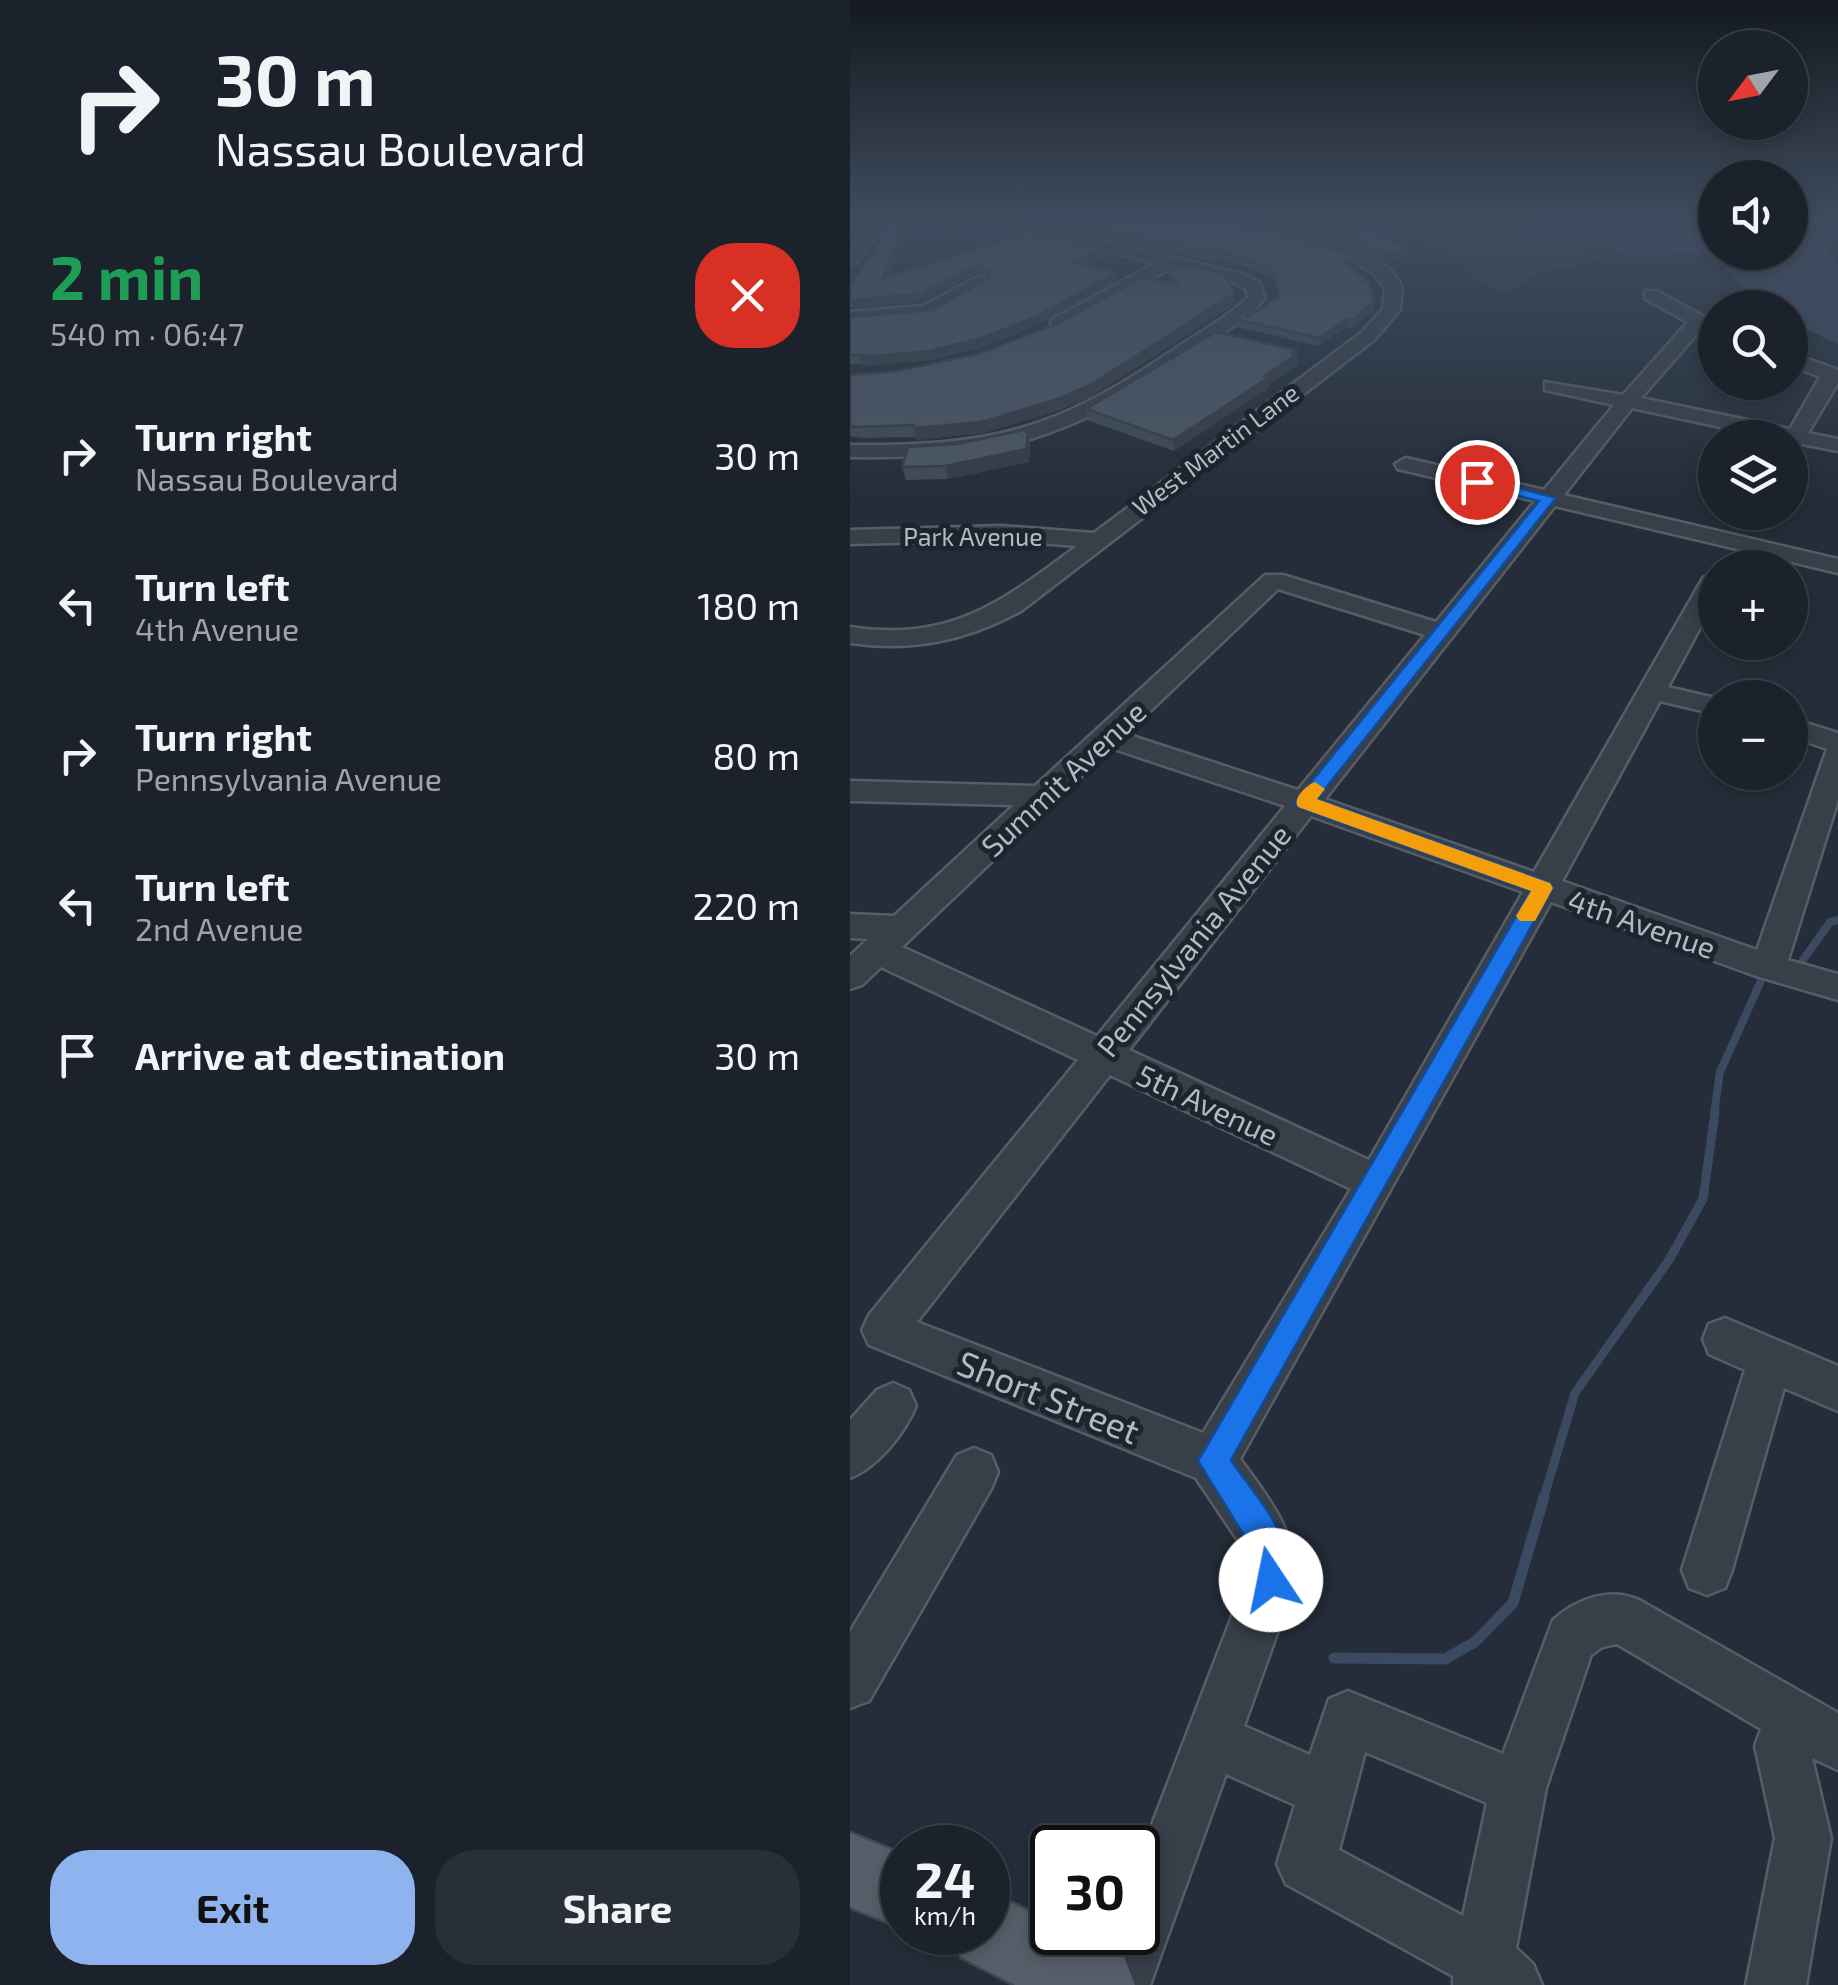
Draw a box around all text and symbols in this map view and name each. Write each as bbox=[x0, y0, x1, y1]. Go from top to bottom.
north arrow bbox=[1698, 30, 1808, 140]
map controls bbox=[1698, 30, 1808, 790]
text: 30 m bbox=[215, 36, 376, 120]
icon: right bbox=[50, 40, 180, 170]
text: Nassau Boulevard bbox=[215, 121, 586, 175]
button: sound bbox=[1698, 160, 1808, 270]
text: 2 min bbox=[50, 240, 203, 312]
button: close bbox=[695, 243, 800, 348]
button: search bbox=[1698, 290, 1808, 400]
text: 540 m · 06:47 bbox=[50, 314, 244, 352]
street label: West Martin Lane bbox=[1126, 377, 1304, 521]
text: Turn right bbox=[135, 413, 312, 459]
button: layers bbox=[1698, 420, 1808, 530]
icon: right bbox=[50, 428, 105, 483]
text: 30 m bbox=[714, 432, 800, 478]
pin bbox=[1435, 440, 1520, 525]
icon: arrive bbox=[1450, 455, 1505, 510]
text: Nassau Boulevard bbox=[135, 459, 399, 497]
street label: Park Avenue bbox=[903, 521, 1043, 551]
button: + bbox=[1698, 550, 1808, 660]
text: Turn left bbox=[135, 563, 290, 609]
icon: left bbox=[50, 578, 105, 633]
text: 180 m bbox=[697, 582, 800, 628]
text: 4th Avenue bbox=[135, 609, 299, 647]
button: − bbox=[1698, 680, 1808, 790]
street label: Summit Avenue bbox=[973, 693, 1153, 863]
text: Turn right bbox=[135, 713, 312, 759]
icon: right bbox=[50, 728, 105, 783]
text: 80 m bbox=[712, 732, 800, 778]
text: Pennsylvania Avenue bbox=[135, 759, 442, 797]
street label: Pennsylvania Avenue bbox=[1088, 817, 1298, 1063]
text: Turn left bbox=[135, 863, 290, 909]
icon: left bbox=[50, 878, 105, 933]
street label: 4th Avenue bbox=[1563, 881, 1721, 965]
text: 220 m bbox=[693, 882, 800, 928]
text: 2nd Avenue bbox=[135, 909, 304, 947]
icon: arrive bbox=[50, 1028, 105, 1083]
text: Arrive at destination bbox=[135, 1032, 505, 1078]
text: 30 m bbox=[714, 1032, 800, 1078]
street label: 5th Avenue bbox=[1132, 1056, 1284, 1152]
street label: Short Street bbox=[952, 1341, 1146, 1451]
position arrow bbox=[1219, 1528, 1323, 1632]
speed limit sign: 30 bbox=[1030, 1825, 1160, 1955]
text: 24 bbox=[915, 1848, 975, 1908]
button: Exit bbox=[50, 1850, 415, 1965]
button: Share bbox=[435, 1850, 800, 1965]
text: km/h bbox=[914, 1900, 976, 1930]

